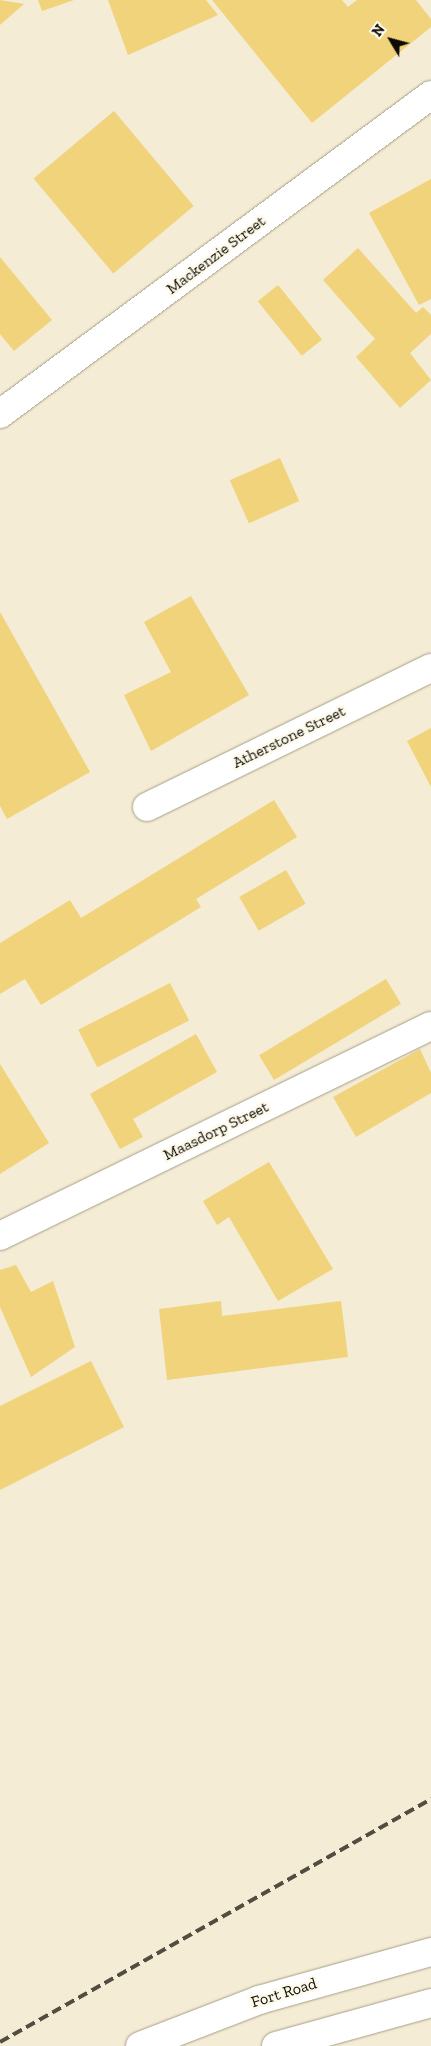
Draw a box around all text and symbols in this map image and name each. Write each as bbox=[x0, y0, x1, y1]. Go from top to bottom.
north arrow bbox=[366, 15, 416, 65]
text: N bbox=[369, 21, 389, 40]
street label: Mackenzie Street bbox=[163, 212, 269, 298]
street label: Atherstone Street bbox=[230, 701, 348, 773]
street label: Maasdorp Street bbox=[160, 1097, 272, 1165]
street label: Fort Road bbox=[249, 1974, 319, 2012]

